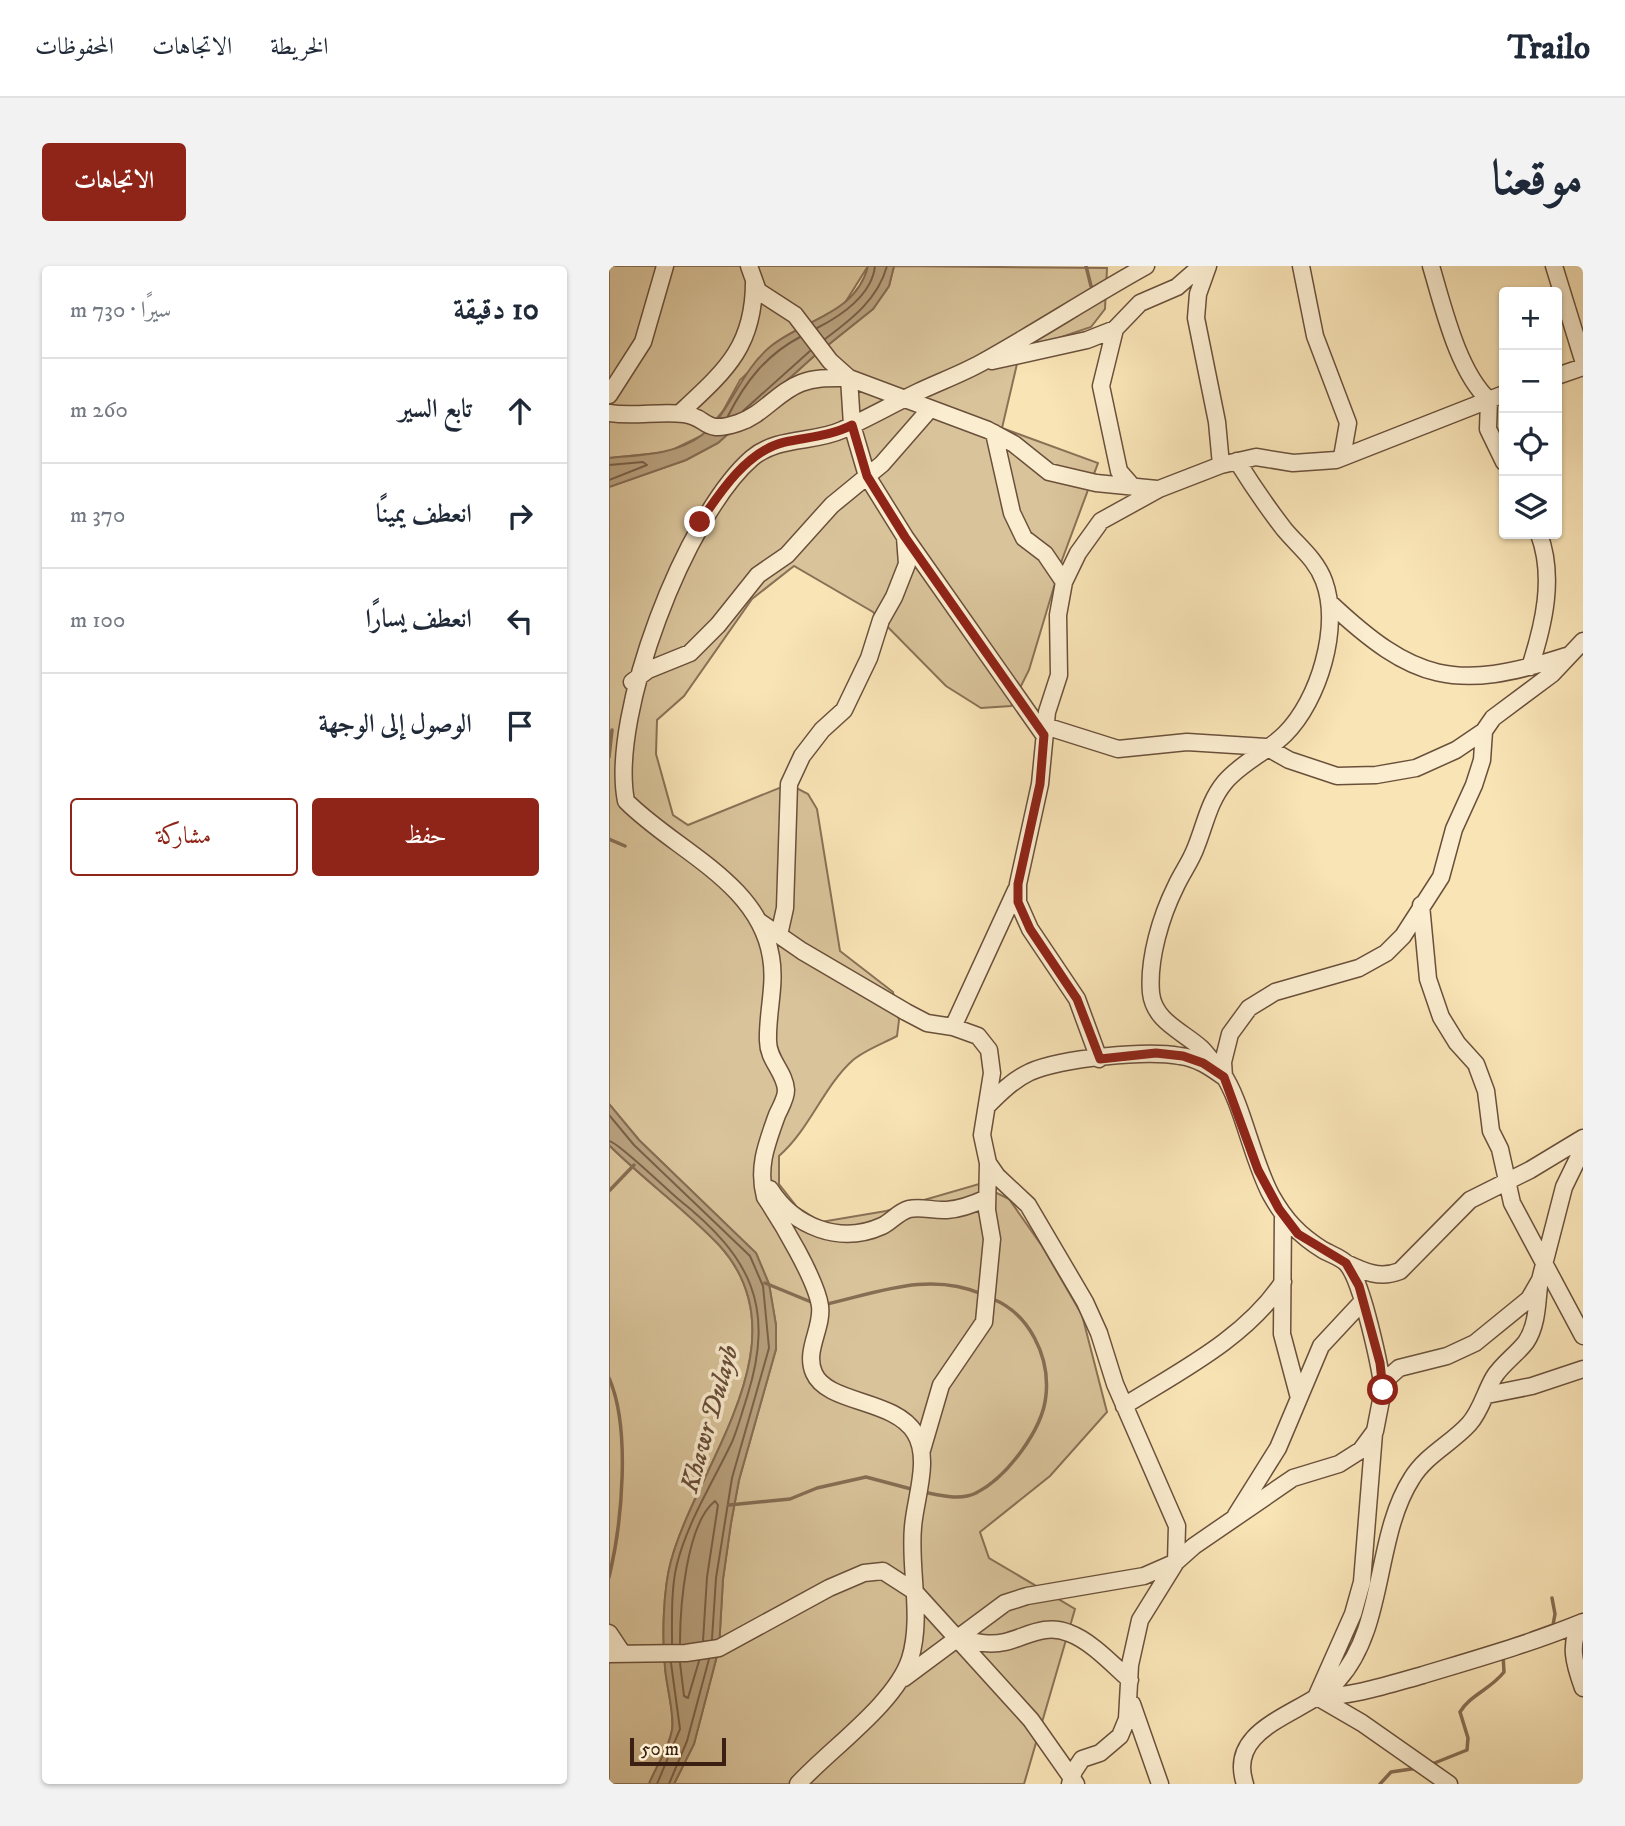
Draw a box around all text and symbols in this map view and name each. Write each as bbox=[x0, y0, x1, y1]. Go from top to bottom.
text: Trailo bbox=[1508, 28, 1590, 69]
text: المحفوظات bbox=[35, 32, 114, 62]
text: الاتجاهات bbox=[152, 32, 232, 62]
text: الخريطة bbox=[270, 32, 329, 62]
button: الاتجاهات bbox=[42, 143, 186, 221]
text: موقعنا bbox=[1491, 149, 1583, 211]
map controls bbox=[1499, 287, 1562, 539]
button: + bbox=[1499, 287, 1562, 350]
text: 10 دقيقة bbox=[453, 292, 539, 329]
text: سيرًا · 730 m bbox=[70, 296, 171, 325]
button: − bbox=[1499, 350, 1562, 413]
icon: ahead bbox=[501, 392, 539, 430]
text: تابع السير bbox=[399, 393, 472, 426]
text: 260 m bbox=[70, 396, 128, 425]
button: locate bbox=[1499, 413, 1562, 476]
button: layers bbox=[1499, 476, 1562, 539]
icon: right bbox=[501, 497, 539, 535]
text: انعطف يمينًا bbox=[376, 498, 472, 531]
text: 370 m bbox=[70, 501, 125, 530]
route end bbox=[684, 506, 715, 537]
icon: left bbox=[501, 602, 539, 640]
text: انعطف يسارًا bbox=[365, 603, 472, 636]
text: 100 m bbox=[70, 606, 125, 635]
icon: arrive bbox=[501, 707, 539, 745]
text: الوصول إلى الوجهة bbox=[318, 708, 472, 741]
button: مشاركة bbox=[70, 798, 298, 876]
button: حفظ bbox=[312, 798, 539, 876]
water label: Khawr Dulayb bbox=[673, 1342, 747, 1497]
route start bbox=[1367, 1374, 1398, 1405]
scale bar bbox=[630, 1735, 726, 1767]
text: 50 m bbox=[641, 1738, 679, 1761]

